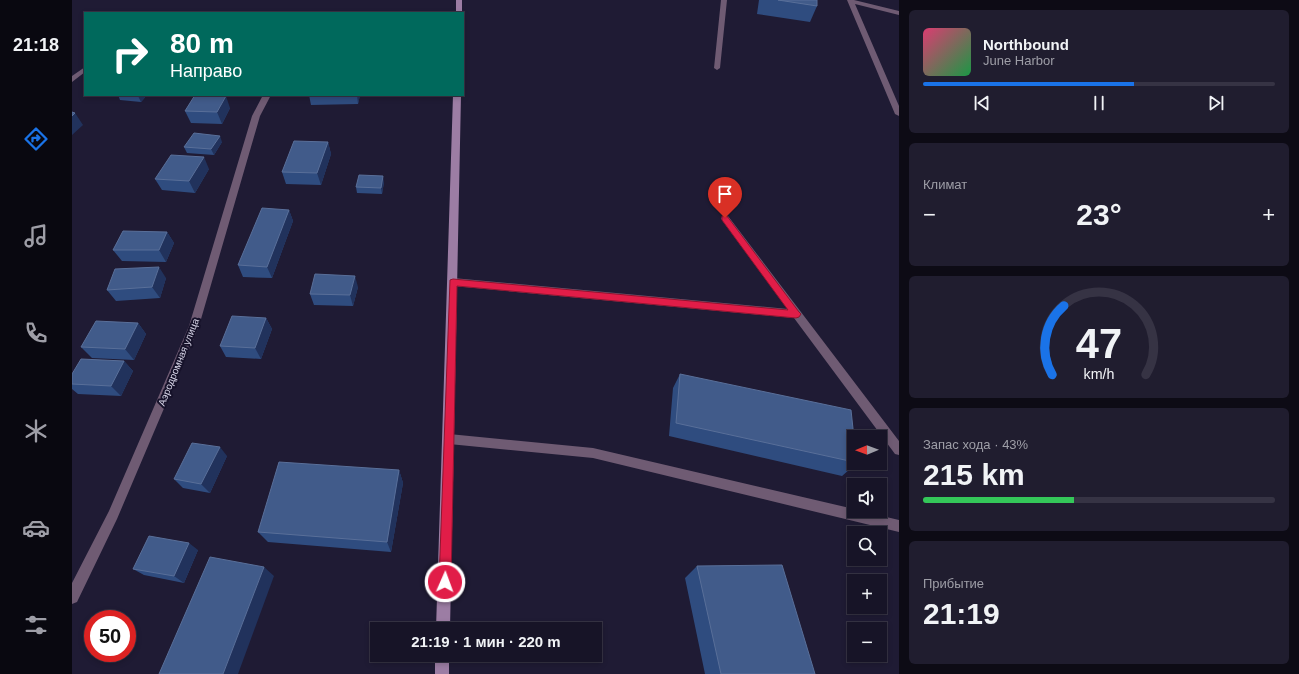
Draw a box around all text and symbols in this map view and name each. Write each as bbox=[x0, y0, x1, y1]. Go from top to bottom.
icon: right bbox=[104, 28, 156, 80]
text: 80 m bbox=[170, 28, 234, 59]
text: 21:18 bbox=[13, 35, 59, 55]
text: Northbound bbox=[983, 36, 1069, 53]
text: June Harbor bbox=[983, 53, 1055, 68]
text: Направо bbox=[170, 61, 242, 81]
icon: previous bbox=[971, 92, 993, 114]
icon: pause bbox=[1088, 92, 1110, 114]
icon: next bbox=[1205, 92, 1227, 114]
icon: directions bbox=[22, 125, 50, 153]
pin bbox=[708, 177, 742, 218]
text: Климат bbox=[923, 177, 967, 192]
icon: arrive bbox=[714, 183, 736, 205]
text: 23° bbox=[1076, 198, 1122, 231]
text: − bbox=[923, 202, 936, 227]
text: + bbox=[1262, 202, 1275, 227]
icon: music bbox=[22, 222, 50, 250]
street label: Аэродромная улица bbox=[156, 316, 201, 408]
icon: phone bbox=[22, 319, 50, 347]
text: 47 bbox=[1076, 320, 1122, 367]
text: km/h bbox=[1084, 366, 1115, 382]
icon: climate bbox=[22, 417, 50, 445]
north arrow bbox=[847, 430, 887, 470]
map controls bbox=[847, 430, 887, 662]
text: Запас хода · 43% bbox=[923, 437, 1028, 452]
text: 215 km bbox=[923, 458, 1025, 491]
button: sound bbox=[847, 478, 887, 518]
icon: car bbox=[22, 514, 50, 542]
button: search bbox=[847, 526, 887, 566]
position arrow bbox=[424, 561, 466, 603]
button: + bbox=[847, 574, 887, 614]
text: Прибытие bbox=[923, 576, 984, 591]
text: 21:19 bbox=[923, 597, 1000, 630]
speed limit sign: 50 bbox=[84, 610, 136, 662]
icon: filters bbox=[22, 611, 50, 639]
button: − bbox=[847, 622, 887, 662]
text: 21:19 · 1 мин · 220 m bbox=[411, 633, 561, 650]

